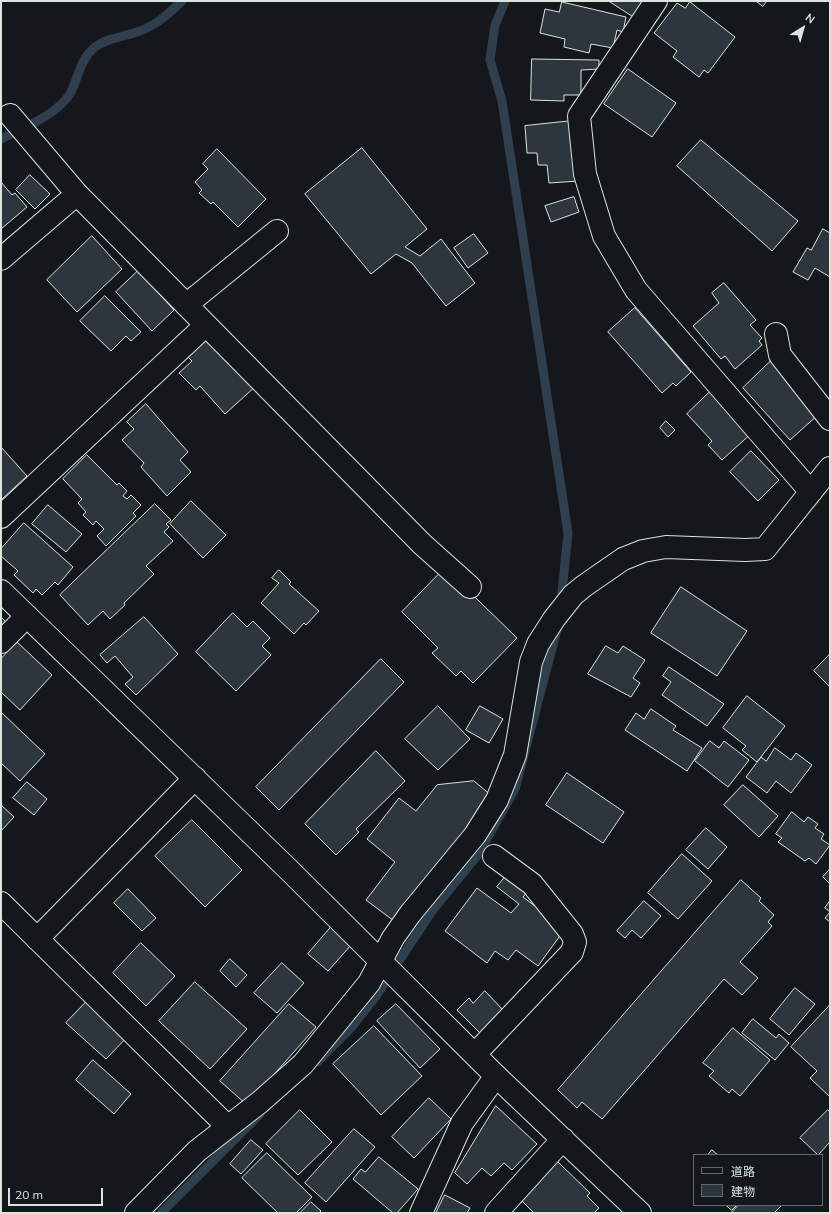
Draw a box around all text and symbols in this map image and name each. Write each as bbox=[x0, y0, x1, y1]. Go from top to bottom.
north arrow bbox=[783, 8, 823, 48]
text: N bbox=[803, 10, 818, 27]
legend bbox=[693, 1154, 823, 1206]
text: 道路 bbox=[731, 1164, 755, 1179]
scale bar bbox=[10, 1180, 105, 1206]
text: 建物 bbox=[731, 1184, 755, 1199]
text: 20 m bbox=[15, 1187, 43, 1202]

